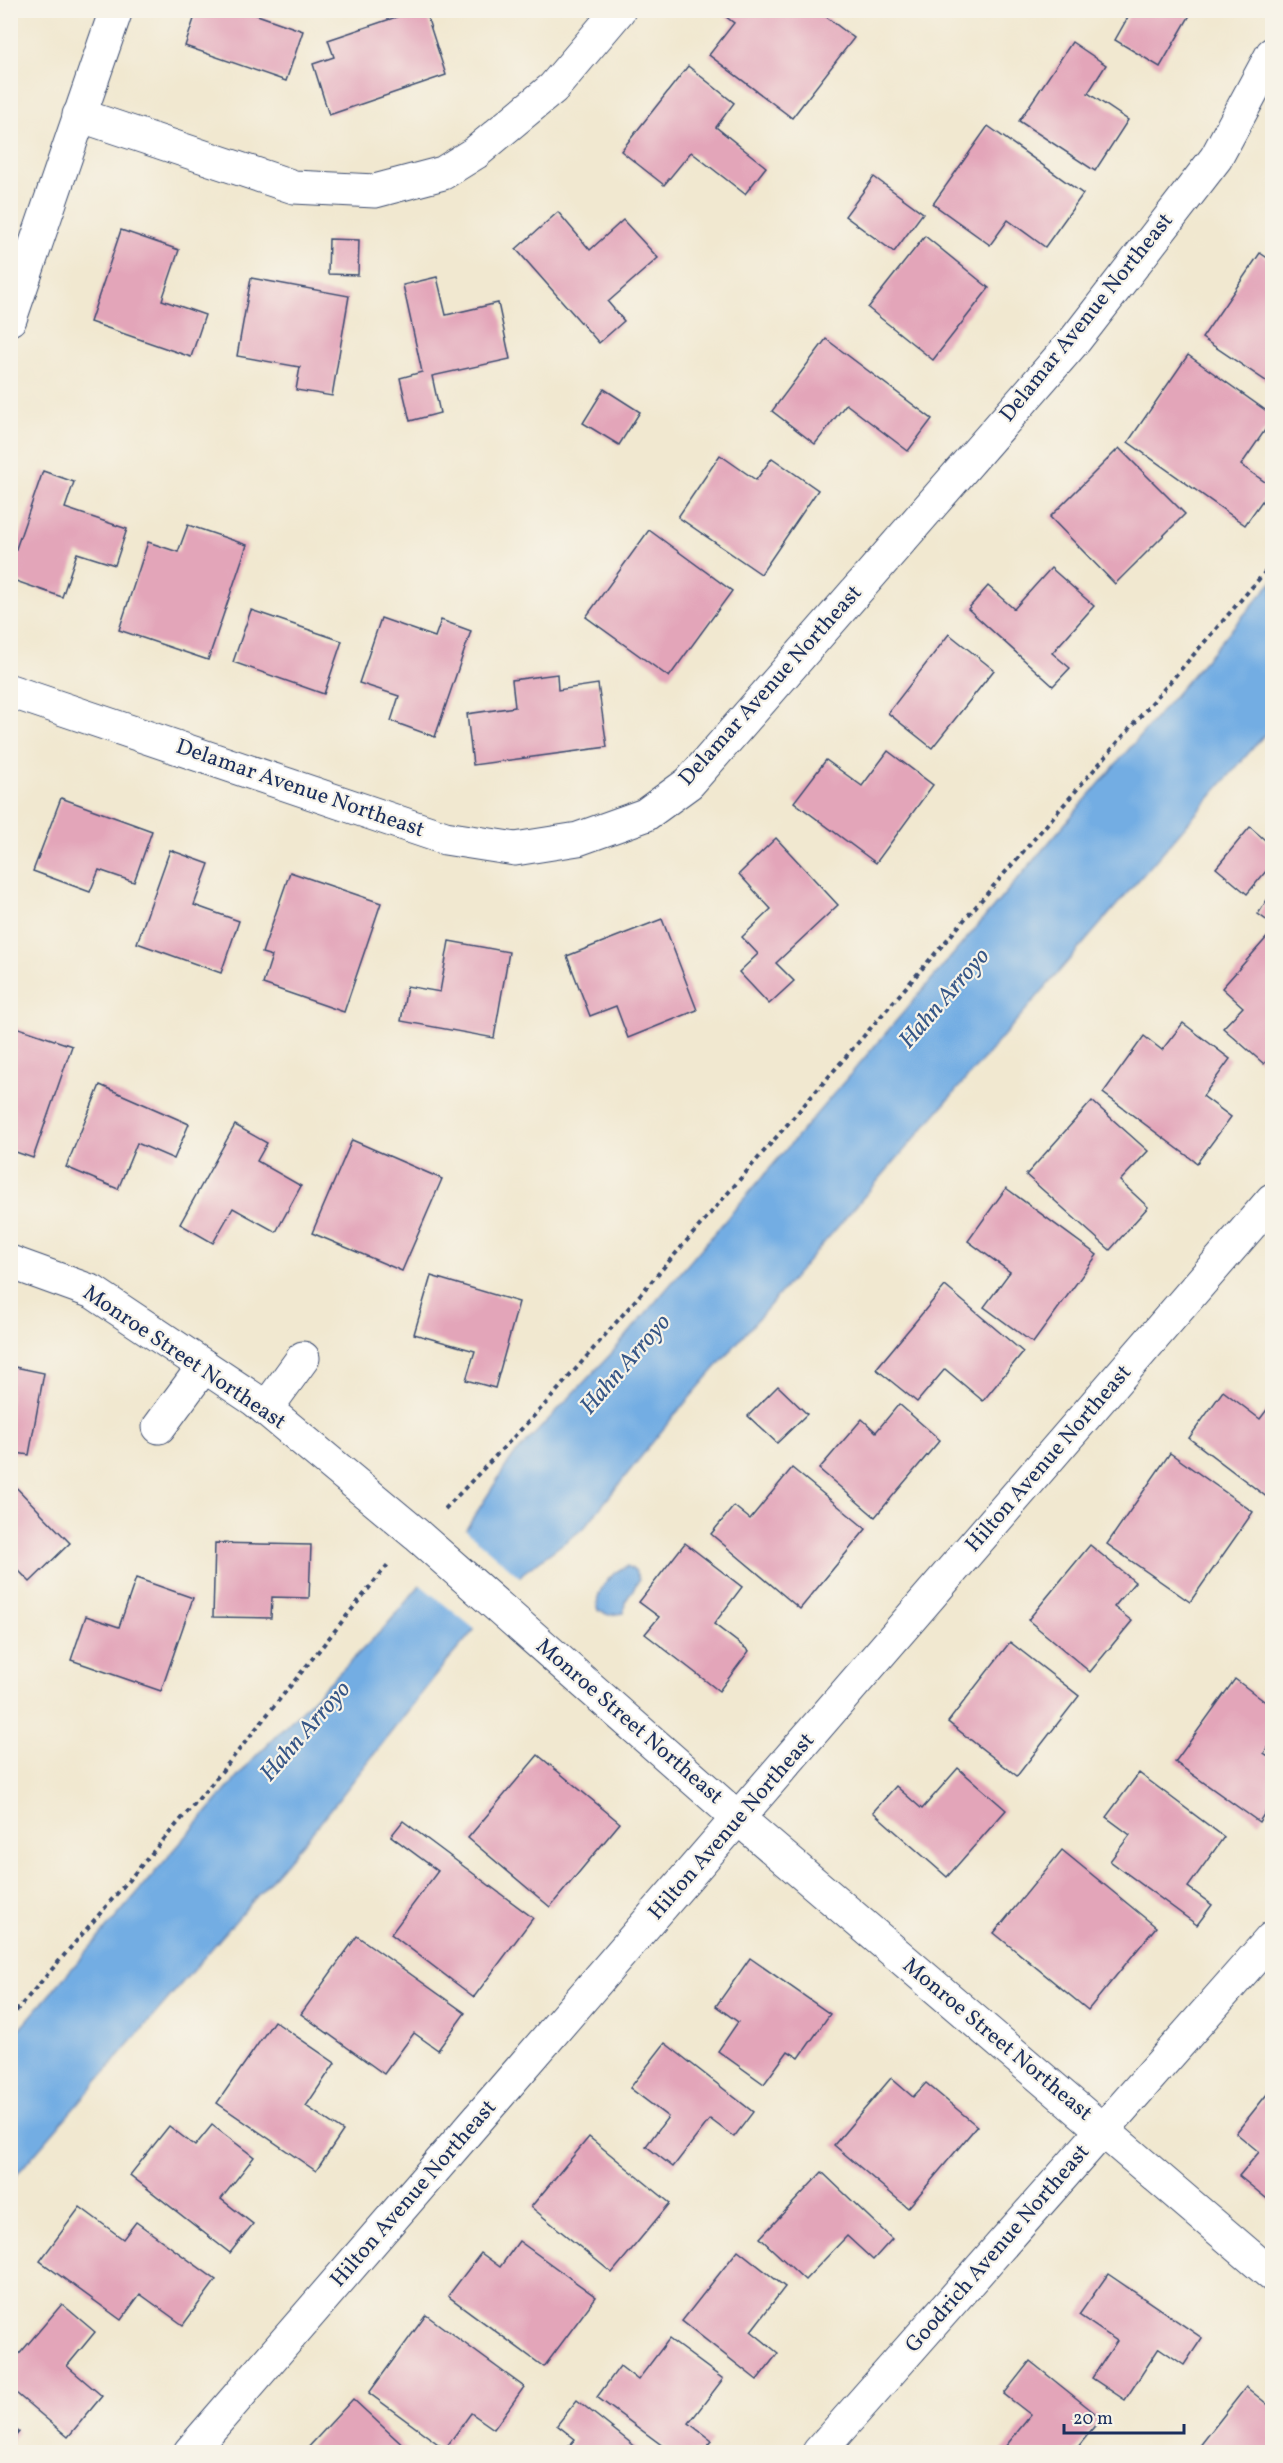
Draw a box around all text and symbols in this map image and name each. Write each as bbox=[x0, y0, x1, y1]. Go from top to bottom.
street label: Delamar Avenue Northeast bbox=[993, 207, 1181, 429]
street label: Delamar Avenue Northeast bbox=[672, 578, 870, 793]
street label: Delamar Avenue Northeast bbox=[172, 732, 429, 846]
water label: Hahn Arroyo bbox=[892, 941, 998, 1057]
street label: Monroe Street Northeast bbox=[76, 1278, 292, 1438]
water label: Hahn Arroyo bbox=[573, 1307, 679, 1423]
street label: Hilton Avenue Northeast bbox=[959, 1358, 1139, 1560]
street label: Monroe Street Northeast bbox=[529, 1632, 730, 1812]
water label: Hahn Arroyo bbox=[253, 1674, 359, 1790]
street label: Hilton Avenue Northeast bbox=[642, 1726, 822, 1928]
street label: Monroe Street Northeast bbox=[895, 1951, 1099, 2129]
street label: Hilton Avenue Northeast bbox=[324, 2093, 504, 2295]
street label: Goodrich Avenue Northeast bbox=[899, 2138, 1098, 2360]
scale bar bbox=[1064, 2397, 1184, 2435]
text: 20 m bbox=[1073, 2407, 1113, 2432]

